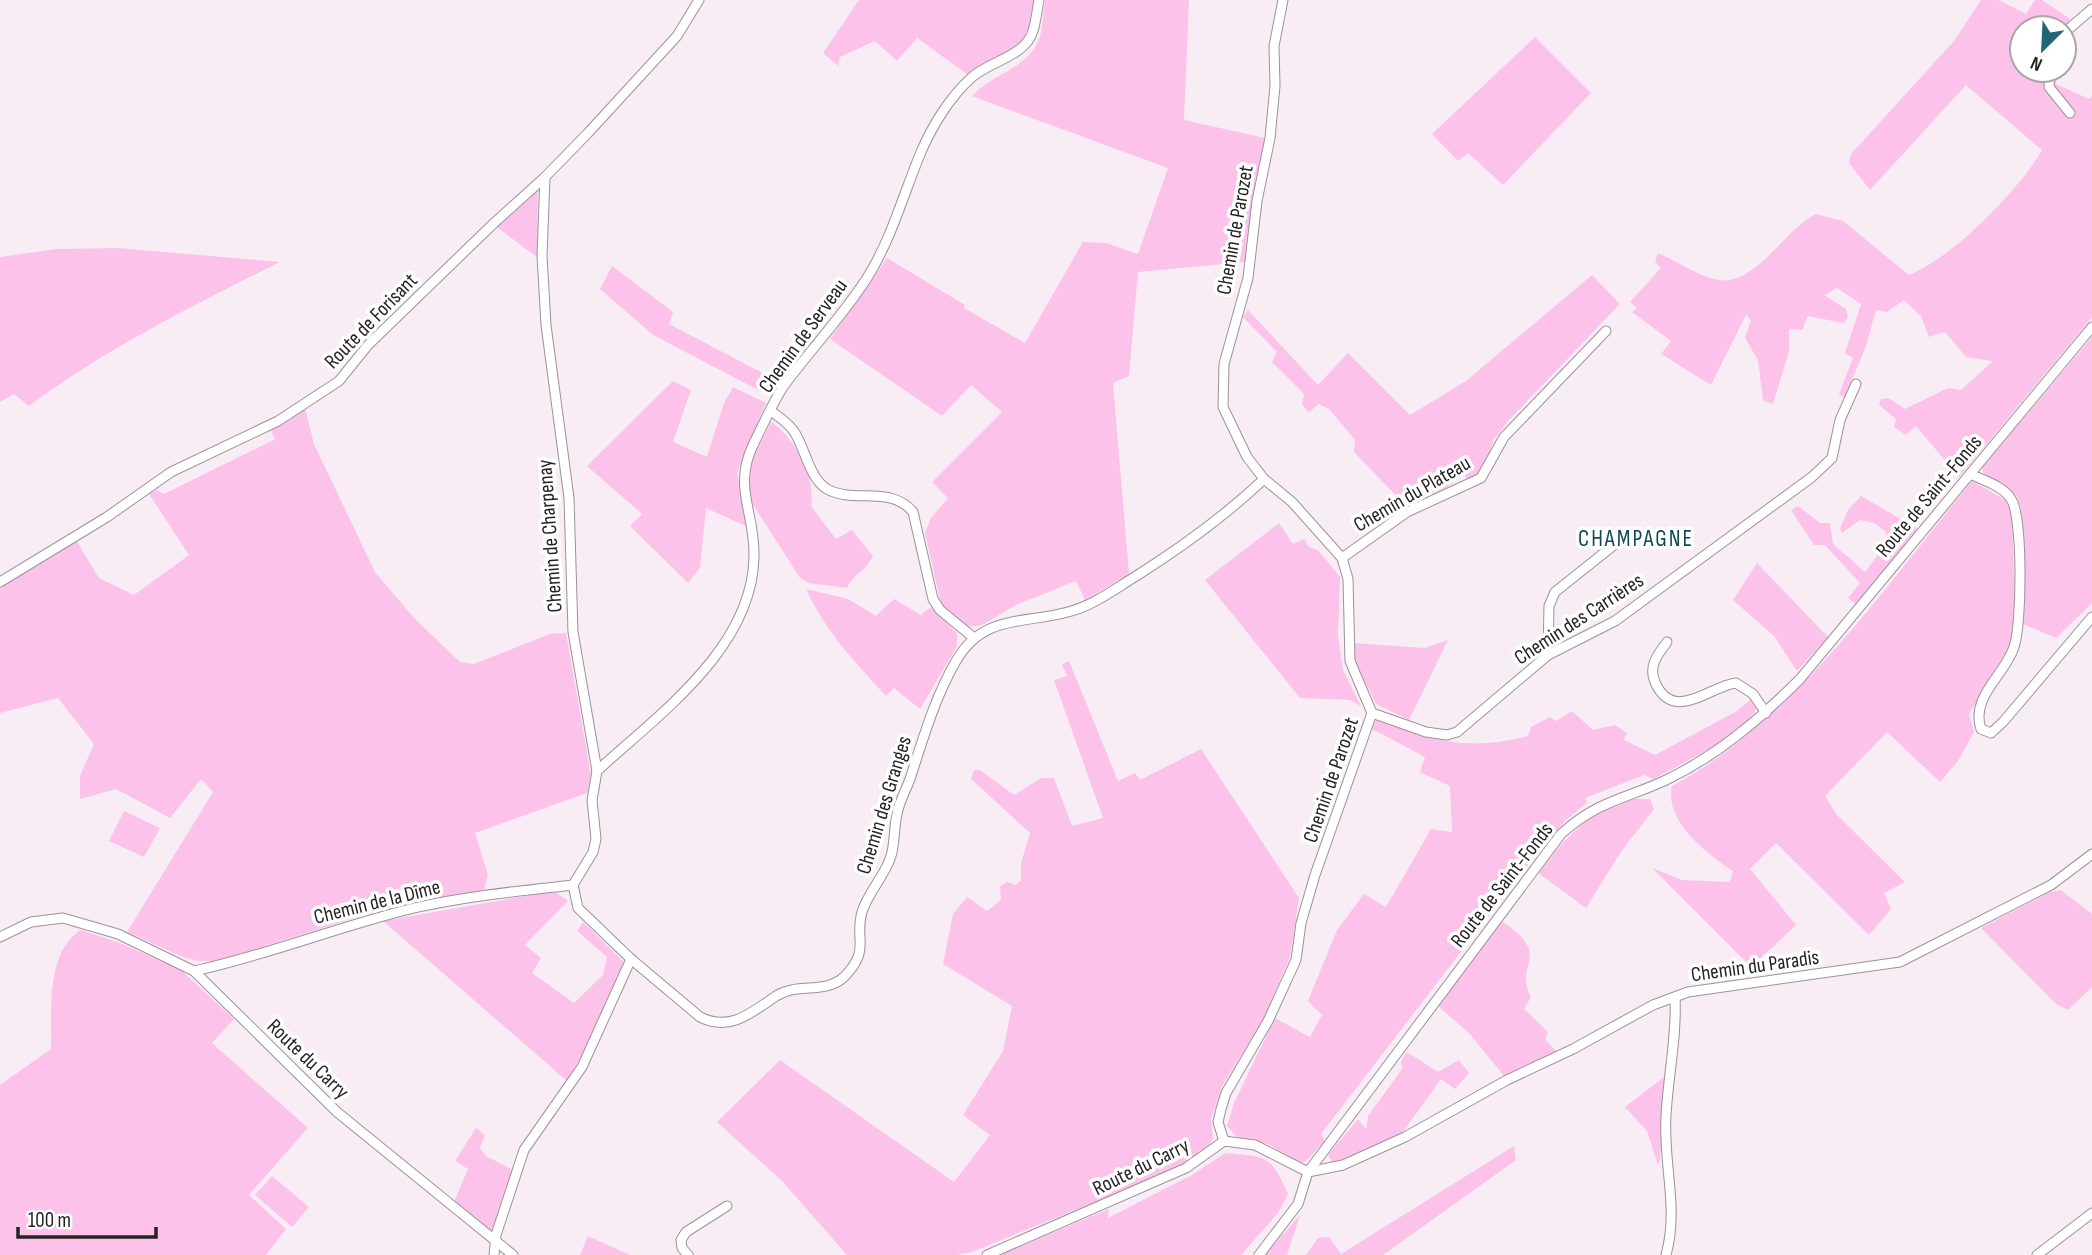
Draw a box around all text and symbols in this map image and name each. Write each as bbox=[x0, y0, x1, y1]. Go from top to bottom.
north arrow bbox=[2008, 14, 2078, 84]
text: N bbox=[2027, 51, 2046, 76]
street label: Chemin de Parozet bbox=[1211, 163, 1259, 297]
street label: Route de Forisant bbox=[319, 268, 423, 374]
street label: Chemin de Serveau bbox=[753, 274, 853, 398]
street label: Route de Saint-Fonds bbox=[1871, 430, 1987, 562]
street label: Chemin du Plateau bbox=[1349, 451, 1475, 537]
street label: Chemin de Charpenay bbox=[532, 459, 568, 613]
district label: CHAMPAGNE bbox=[1578, 525, 1694, 553]
street label: Chemin des Carrières bbox=[1510, 568, 1648, 670]
street label: Chemin de Parozet bbox=[1298, 714, 1364, 846]
street label: Chemin des Granges bbox=[851, 733, 917, 877]
street label: Route de Saint-Fonds bbox=[1446, 818, 1558, 952]
street label: Chemin de la Dîme bbox=[311, 874, 443, 930]
street label: Chemin du Paradis bbox=[1689, 945, 1821, 987]
street label: Route du Carry bbox=[262, 1014, 354, 1104]
street label: Route du Carry bbox=[1089, 1133, 1193, 1201]
scale bar bbox=[18, 1196, 156, 1240]
text: 100 m bbox=[28, 1208, 71, 1233]

